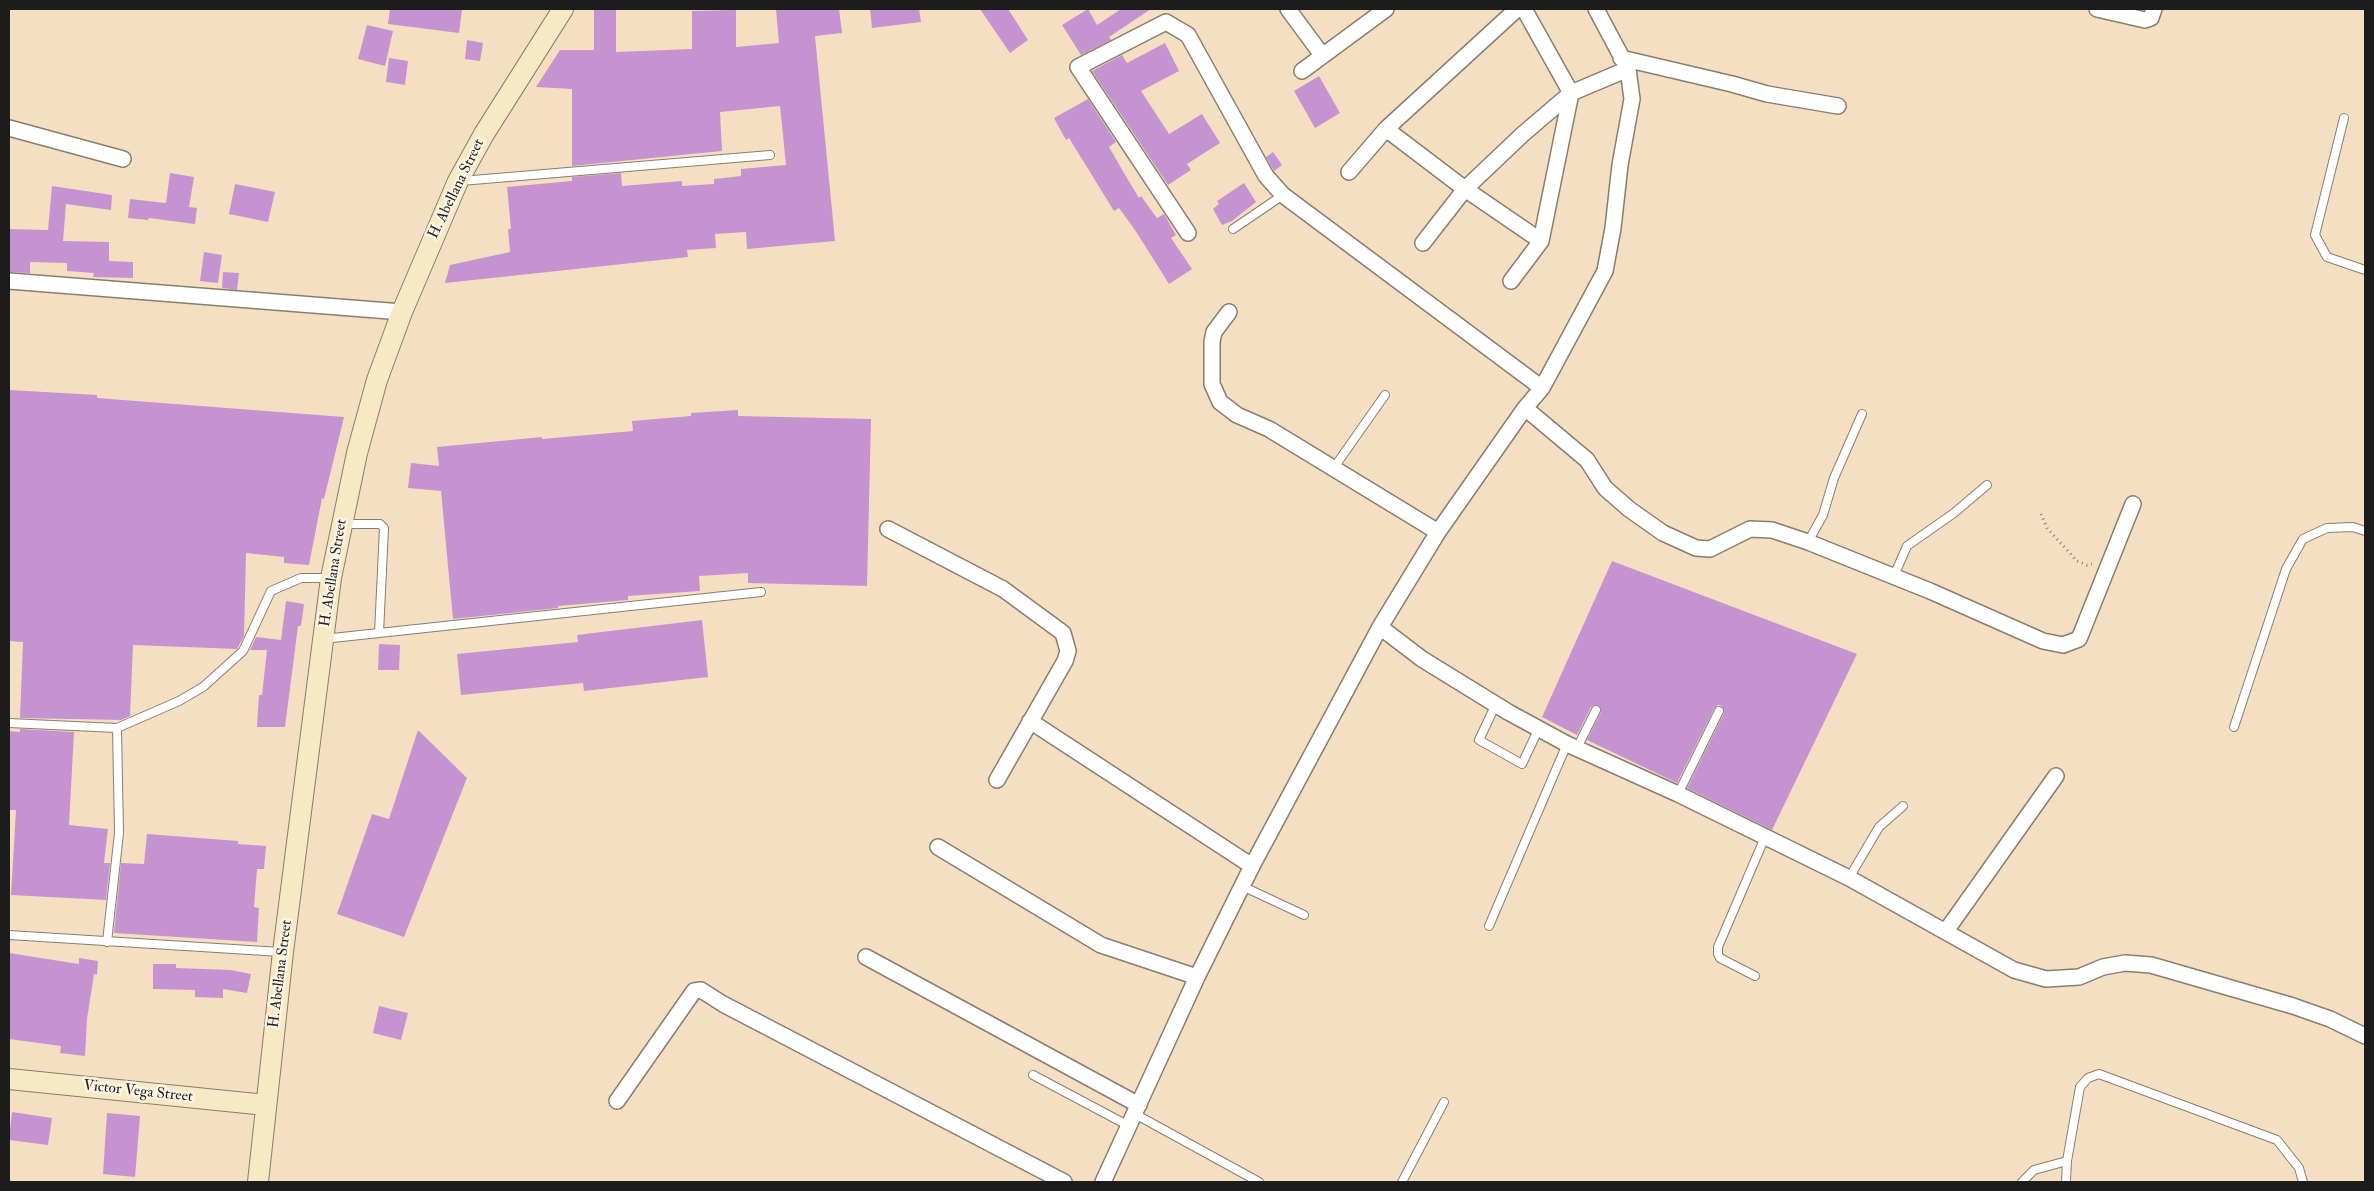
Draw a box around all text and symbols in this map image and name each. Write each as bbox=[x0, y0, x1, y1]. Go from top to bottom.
street label: H. Abellana Street bbox=[425, 136, 489, 242]
street label: H. Abellana Street bbox=[317, 518, 351, 628]
street label: H. Abellana Street bbox=[265, 919, 297, 1029]
street label: Victor Vega Street bbox=[82, 1077, 194, 1107]

